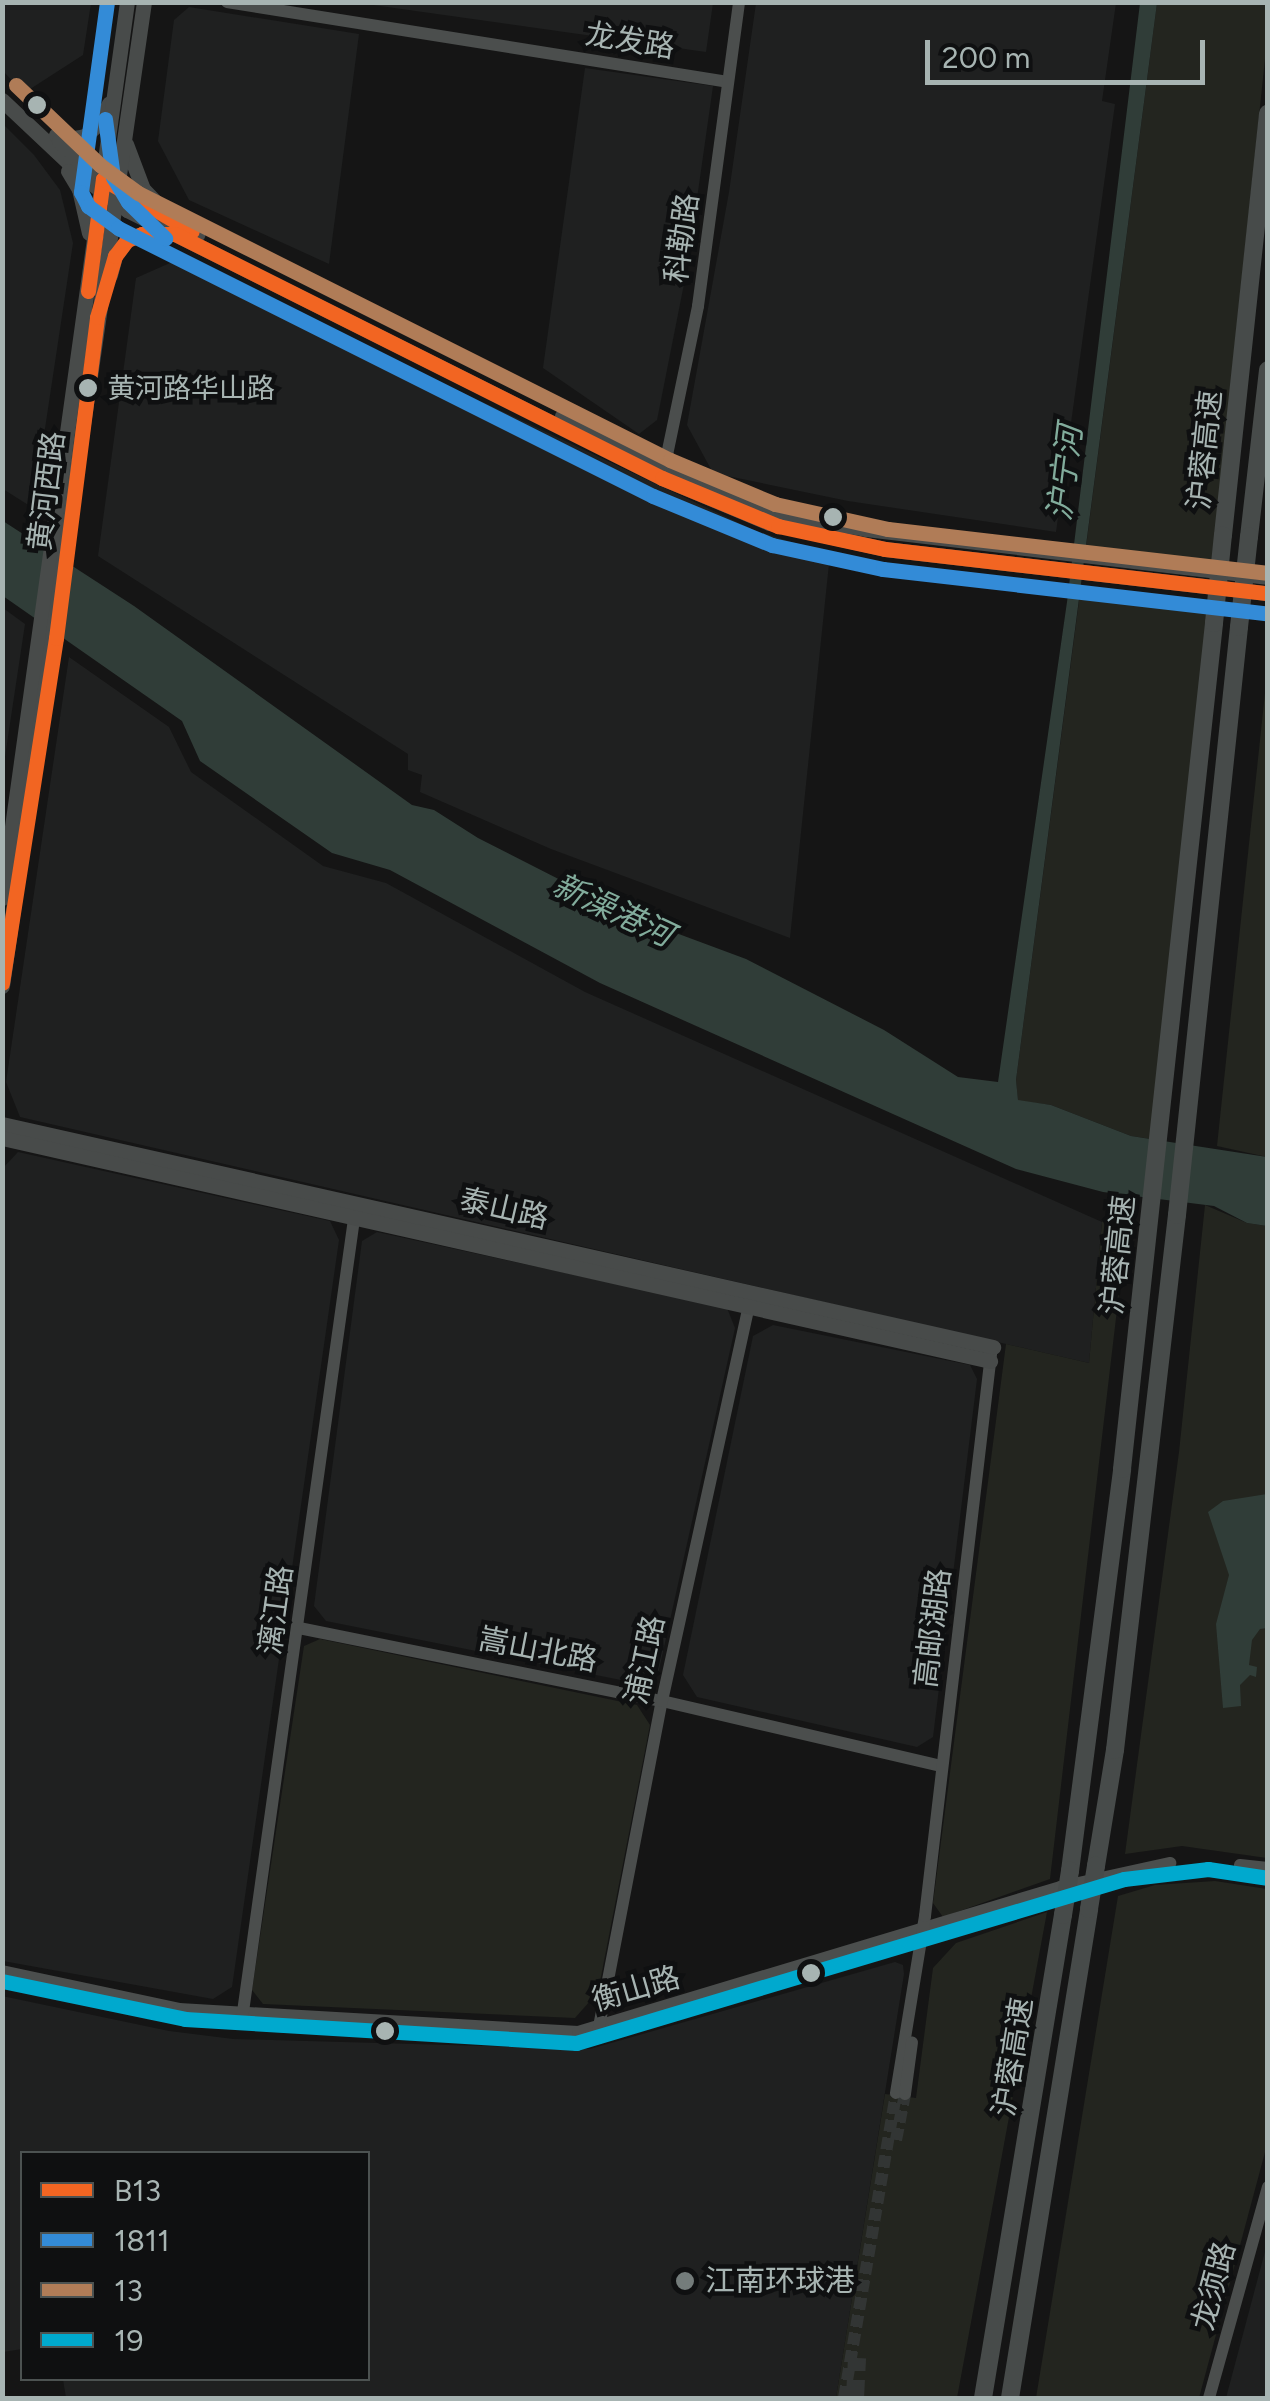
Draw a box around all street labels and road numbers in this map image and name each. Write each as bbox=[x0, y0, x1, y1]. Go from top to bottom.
street label: 龙发路 bbox=[583, 16, 677, 66]
street label: 科勒路 bbox=[658, 191, 706, 285]
street label: 沪蓉高速 bbox=[1181, 388, 1229, 512]
street label: 黄河西路 bbox=[22, 429, 72, 553]
street label: 泰山路 bbox=[456, 1181, 552, 1237]
street label: 沪蓉高速 bbox=[1094, 1193, 1142, 1317]
street label: 漓江路 bbox=[252, 1563, 300, 1657]
street label: 高邮湖路 bbox=[908, 1566, 958, 1690]
street label: 浦江路 bbox=[618, 1612, 672, 1708]
street label: 嵩山北路 bbox=[476, 1621, 600, 1679]
street label: 衡山路 bbox=[588, 1959, 684, 2019]
street label: 沪蓉高速 bbox=[986, 1995, 1040, 2119]
street label: 龙须路 bbox=[1185, 2238, 1243, 2334]

